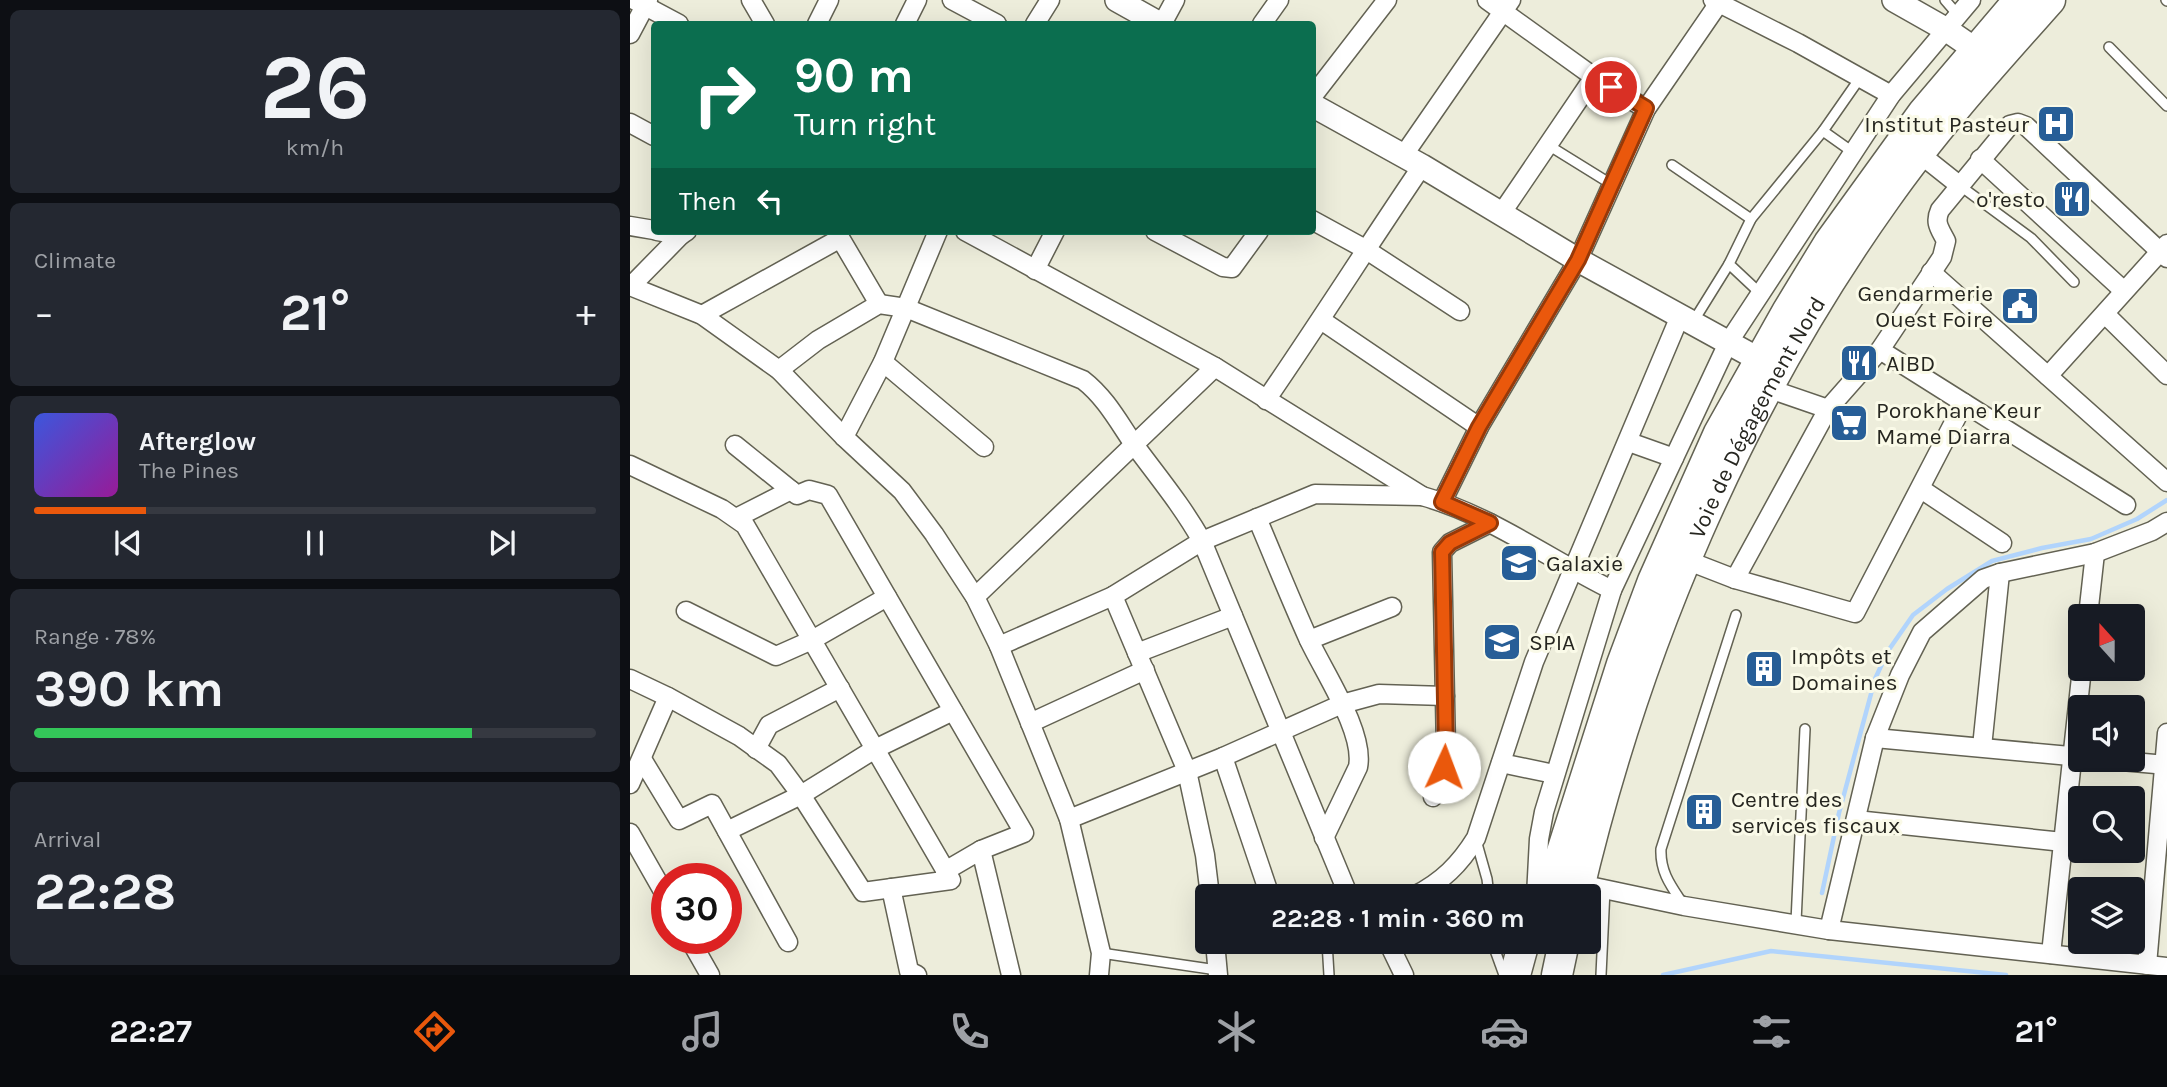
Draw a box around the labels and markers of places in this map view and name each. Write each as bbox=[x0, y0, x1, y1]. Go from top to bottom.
pin bbox=[1581, 57, 1641, 117]
hospital icon: Institut Pasteur bbox=[2035, 103, 2077, 145]
place label: Institut Pasteur bbox=[1864, 111, 2030, 138]
restaurant icon: o'resto bbox=[2051, 178, 2093, 220]
place label: o'resto bbox=[1976, 186, 2045, 213]
place label: Gendarmerie Ouest Foire bbox=[1858, 280, 1993, 333]
public building icon: Gendarmerie Ouest Foire bbox=[1999, 285, 2041, 327]
restaurant icon: AIBD bbox=[1838, 342, 1880, 384]
place label: AIBD bbox=[1886, 350, 1935, 377]
place label: Porokhane Keur Mame Diarra bbox=[1876, 397, 2042, 450]
supermarket icon: Porokhane Keur Mame Diarra bbox=[1828, 402, 1870, 444]
school or university icon: Galaxie bbox=[1498, 542, 1540, 584]
place label: Galaxie bbox=[1546, 550, 1623, 577]
school or university icon: SPIA bbox=[1481, 621, 1523, 663]
place label: SPIA bbox=[1529, 629, 1575, 656]
place label: Impôts et Domaines bbox=[1791, 643, 1898, 696]
building icon: Impôts et Domaines bbox=[1743, 648, 1785, 690]
place label: Centre des services fiscaux bbox=[1731, 786, 1900, 839]
building icon: Centre des services fiscaux bbox=[1683, 791, 1725, 833]

